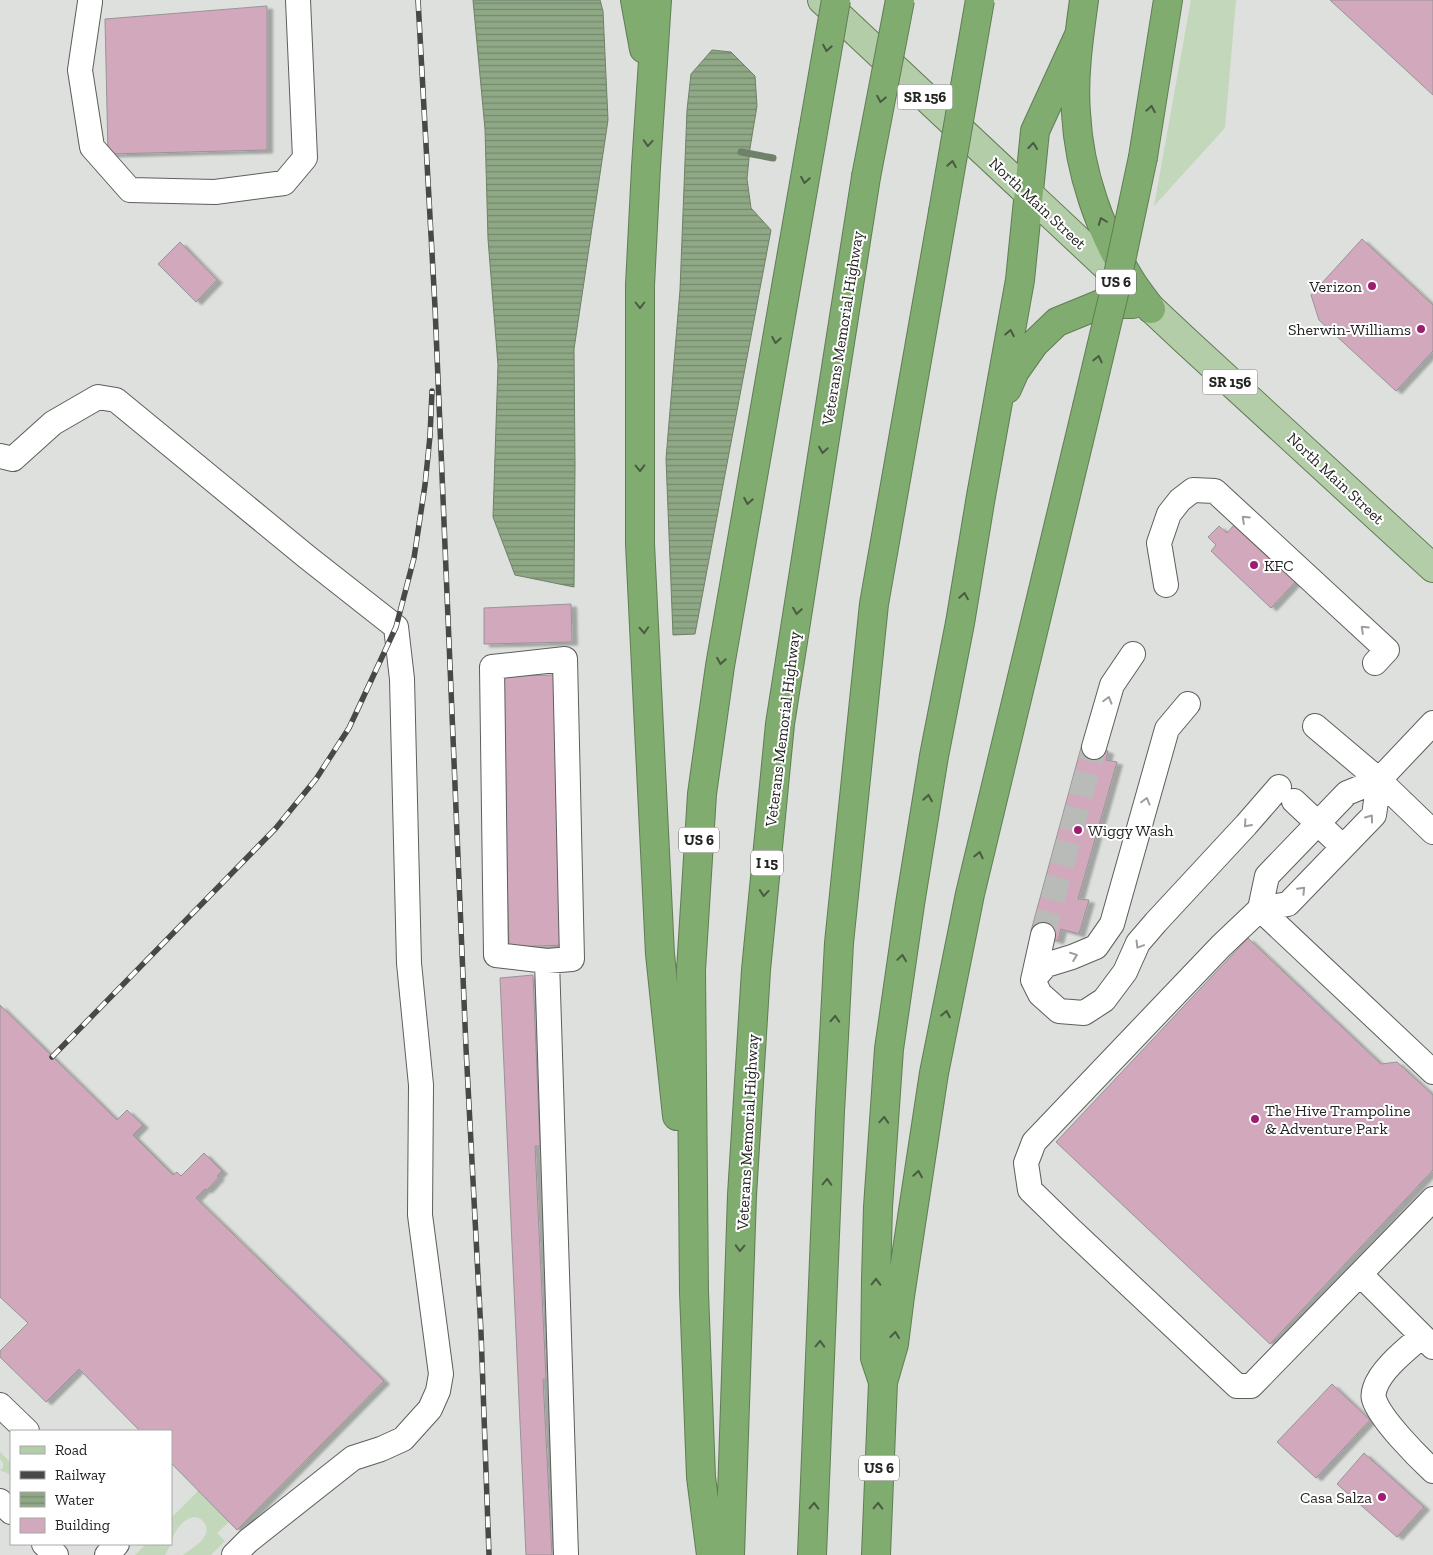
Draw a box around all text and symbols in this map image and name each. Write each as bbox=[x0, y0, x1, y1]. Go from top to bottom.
one-way arrow bbox=[823, 44, 833, 52]
road number: SR 156 bbox=[898, 84, 952, 110]
one-way arrow bbox=[876, 95, 886, 104]
one-way arrow bbox=[1145, 105, 1155, 113]
one-way arrow bbox=[642, 139, 653, 147]
one-way arrow bbox=[1027, 141, 1038, 149]
street label: North Main Street bbox=[985, 153, 1090, 253]
one-way arrow bbox=[946, 159, 956, 168]
one-way arrow bbox=[800, 176, 810, 185]
one-way arrow bbox=[1098, 217, 1108, 226]
street label: Veterans Memorial Highway bbox=[818, 229, 867, 428]
road number: US 6 bbox=[1096, 270, 1136, 294]
place label: Verizon bbox=[1308, 277, 1363, 296]
marker: Verizon bbox=[1366, 280, 1378, 292]
one-way arrow bbox=[635, 302, 645, 310]
place label: Sherwin-Williams bbox=[1288, 320, 1411, 339]
marker: Sherwin-Williams bbox=[1415, 323, 1427, 335]
one-way arrow bbox=[1004, 329, 1014, 337]
one-way arrow bbox=[772, 336, 782, 345]
one-way arrow bbox=[1092, 355, 1103, 364]
road number: SR 156 bbox=[1202, 370, 1258, 394]
street label: North Main Street bbox=[1283, 428, 1388, 528]
one-way arrow bbox=[818, 446, 828, 454]
one-way arrow bbox=[634, 464, 645, 472]
one-way arrow bbox=[744, 496, 754, 505]
one-way arrow bbox=[1242, 516, 1251, 525]
place label: KFC bbox=[1264, 556, 1294, 575]
marker: KFC bbox=[1248, 559, 1260, 571]
one-way arrow bbox=[958, 592, 969, 600]
one-way arrow bbox=[793, 606, 803, 615]
one-way arrow bbox=[1361, 626, 1370, 635]
one-way arrow bbox=[639, 627, 650, 635]
street label: Veterans Memorial Highway bbox=[761, 630, 804, 829]
one-way arrow bbox=[717, 656, 727, 665]
one-way arrow bbox=[1102, 697, 1112, 705]
one-way arrow bbox=[922, 793, 932, 802]
one-way arrow bbox=[1141, 798, 1151, 806]
one-way arrow bbox=[1364, 814, 1373, 824]
one-way arrow bbox=[1244, 818, 1253, 827]
place label: Wiggy Wash bbox=[1088, 821, 1174, 840]
marker: Wiggy Wash bbox=[1072, 824, 1084, 836]
road number: US 6 bbox=[679, 828, 719, 852]
road number: I 15 bbox=[751, 850, 783, 876]
one-way arrow bbox=[973, 850, 984, 859]
one-way arrow bbox=[1296, 886, 1305, 895]
one-way arrow bbox=[758, 890, 769, 898]
one-way arrow bbox=[1135, 939, 1145, 948]
one-way arrow bbox=[1069, 952, 1077, 962]
one-way arrow bbox=[896, 954, 907, 962]
one-way arrow bbox=[940, 1009, 950, 1018]
one-way arrow bbox=[830, 1015, 841, 1023]
street label: Veterans Memorial Highway bbox=[733, 1033, 762, 1232]
place label: The Hive Trampoline & Adventure Park bbox=[1265, 1101, 1411, 1138]
marker: The Hive Trampoline & Adventure Park bbox=[1249, 1113, 1261, 1125]
one-way arrow bbox=[878, 1115, 889, 1123]
one-way arrow bbox=[913, 1170, 923, 1178]
one-way arrow bbox=[822, 1177, 832, 1185]
one-way arrow bbox=[735, 1244, 746, 1252]
one-way arrow bbox=[871, 1278, 881, 1286]
one-way arrow bbox=[889, 1330, 900, 1338]
one-way arrow bbox=[815, 1340, 826, 1348]
legend bbox=[10, 1430, 172, 1545]
text: Road bbox=[55, 1441, 88, 1459]
road number: US 6 bbox=[859, 1456, 899, 1480]
text: Railway bbox=[55, 1466, 106, 1484]
place label: Casa Salza bbox=[1300, 1488, 1372, 1507]
text: Water bbox=[55, 1491, 95, 1509]
marker: Casa Salza bbox=[1376, 1491, 1388, 1503]
one-way arrow bbox=[809, 1502, 819, 1510]
one-way arrow bbox=[873, 1502, 883, 1510]
text: Building bbox=[55, 1516, 110, 1534]

